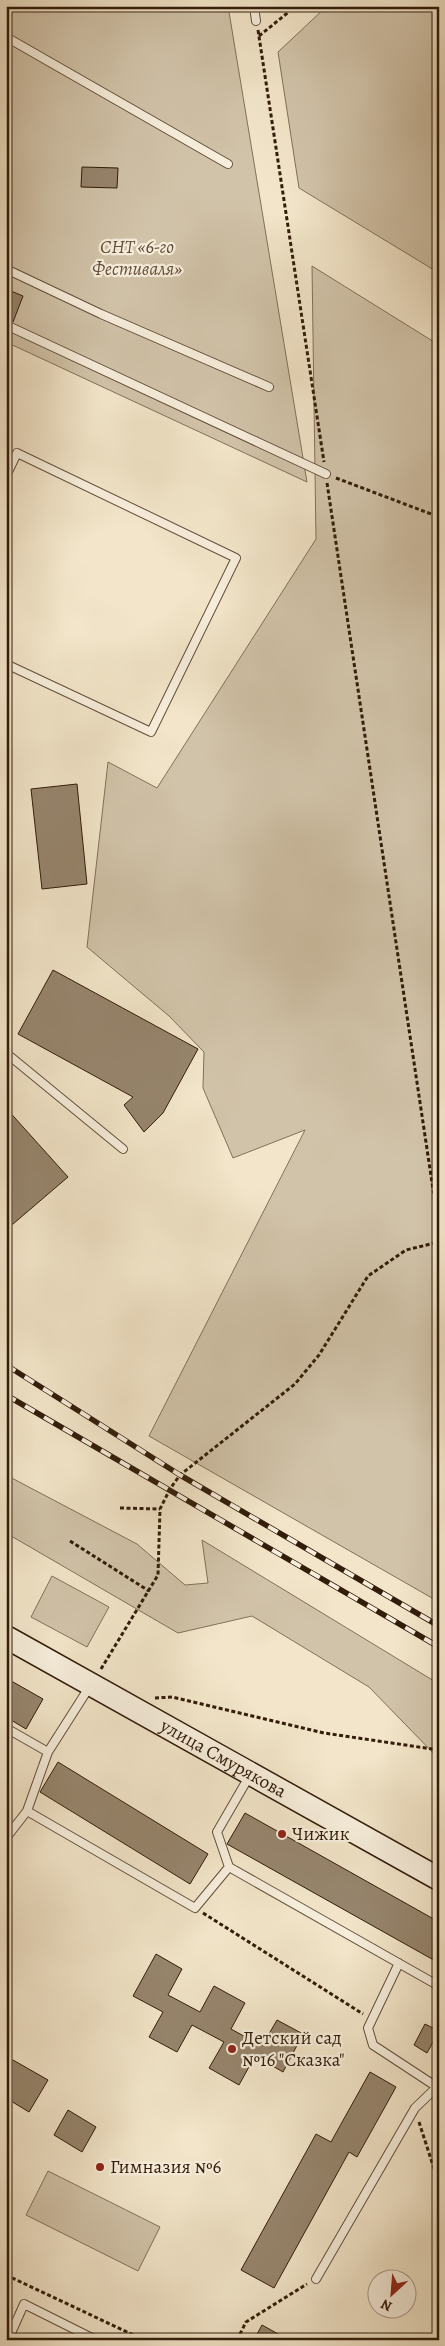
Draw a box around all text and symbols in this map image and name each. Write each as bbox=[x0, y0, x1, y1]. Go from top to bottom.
park label: СНТ «6-го Фестиваля» bbox=[92, 234, 182, 282]
street label: улица Смурякова bbox=[155, 1712, 291, 1804]
place label: Чижик bbox=[292, 1821, 350, 1847]
marker: Чижик bbox=[276, 1828, 288, 1840]
place label: Детский сад №16 "Сказка" bbox=[242, 2025, 345, 2073]
marker: Детский сад №16 "Сказка" bbox=[226, 2043, 238, 2055]
place label: Гимназия №6 bbox=[110, 2154, 222, 2180]
marker: Гимназия №6 bbox=[94, 2161, 106, 2173]
north arrow bbox=[368, 2268, 418, 2318]
text: N bbox=[378, 2294, 395, 2316]

